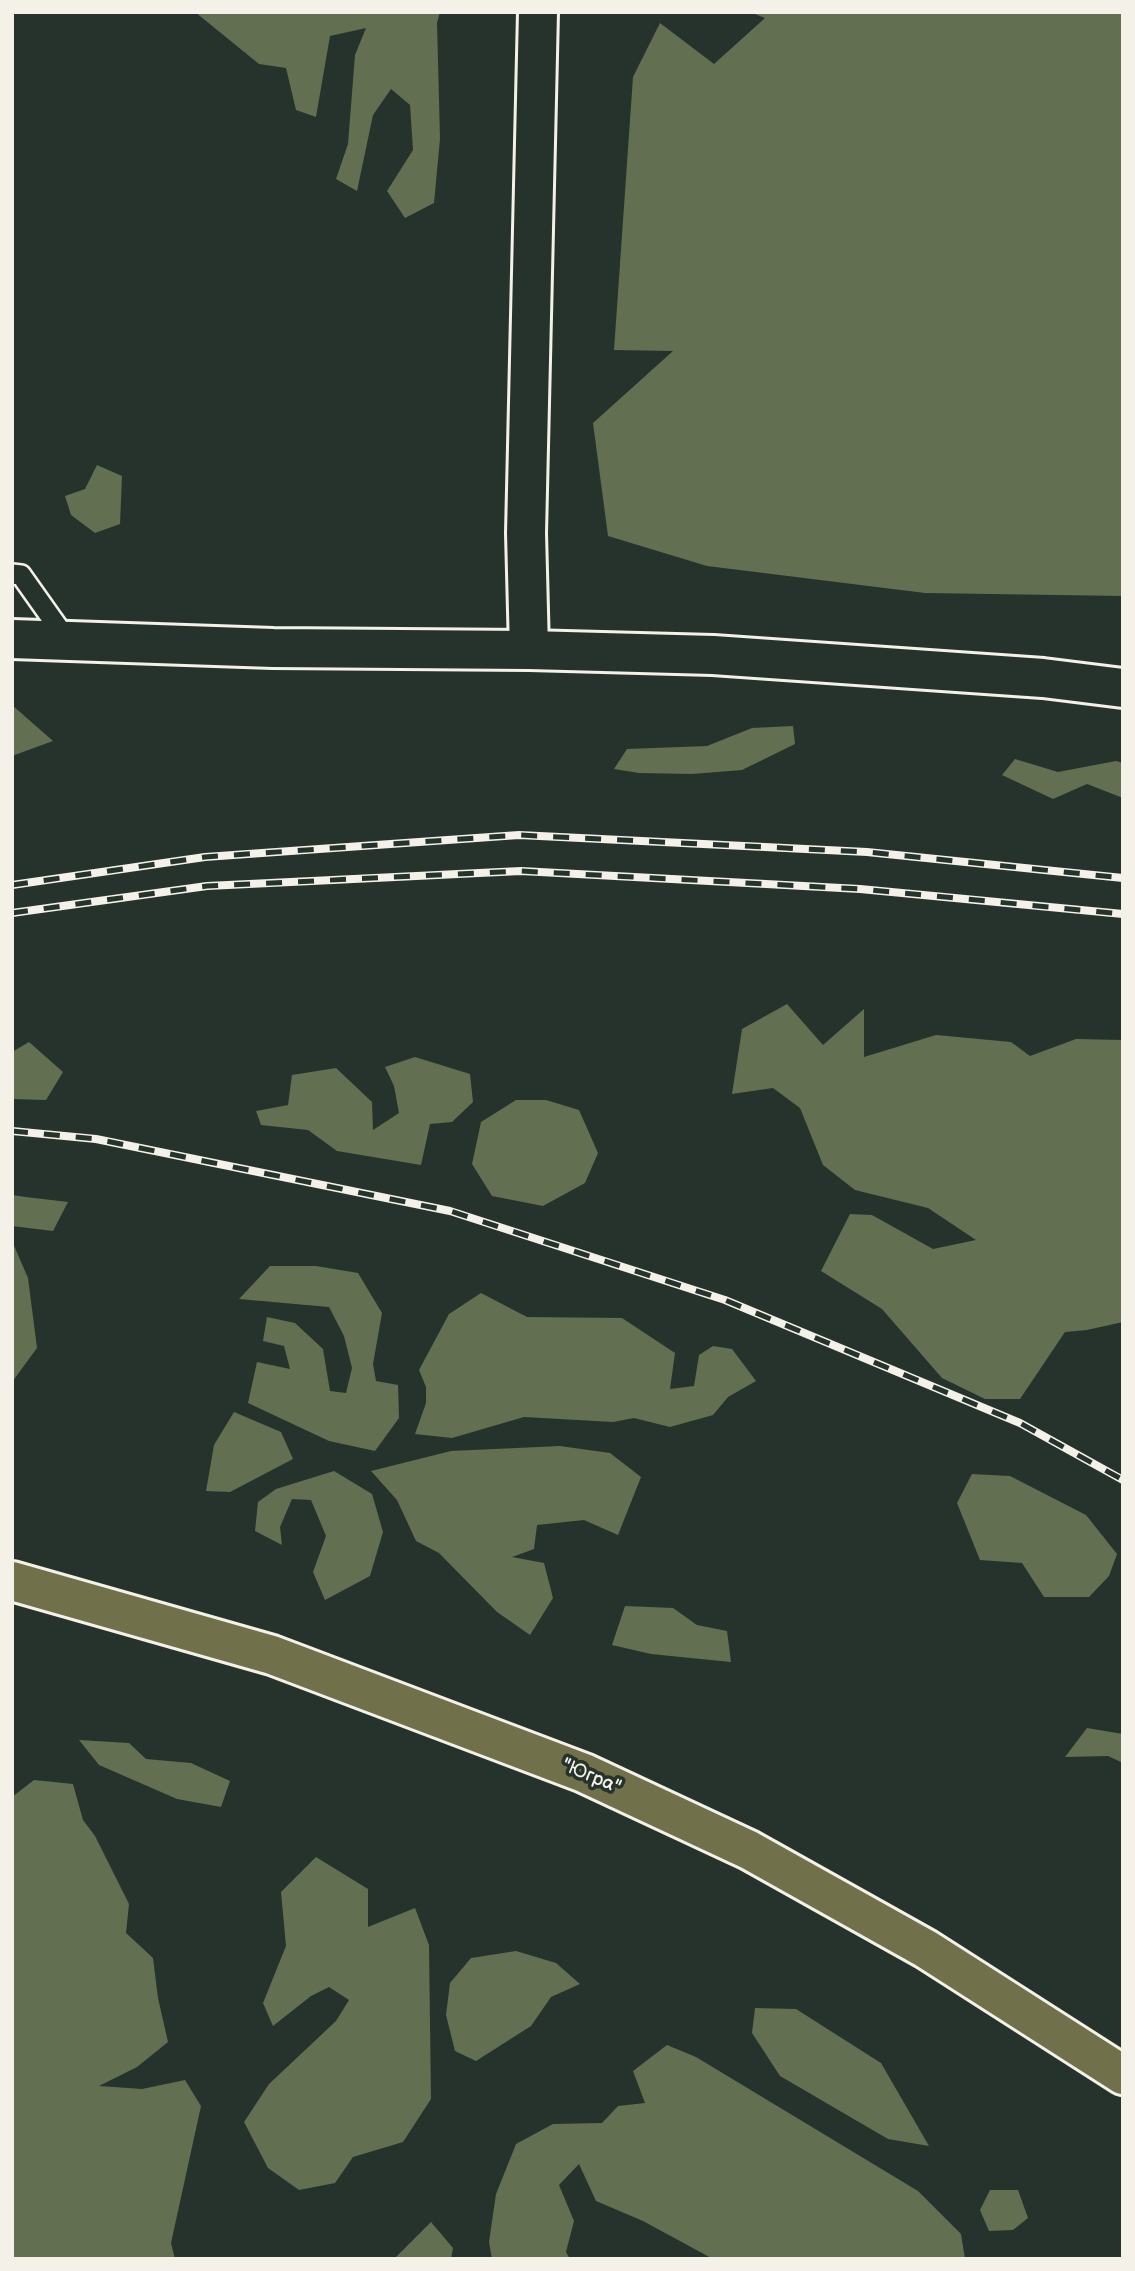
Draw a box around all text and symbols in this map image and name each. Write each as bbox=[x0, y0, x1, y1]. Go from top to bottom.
street label: "Югра" bbox=[558, 1754, 624, 1800]

